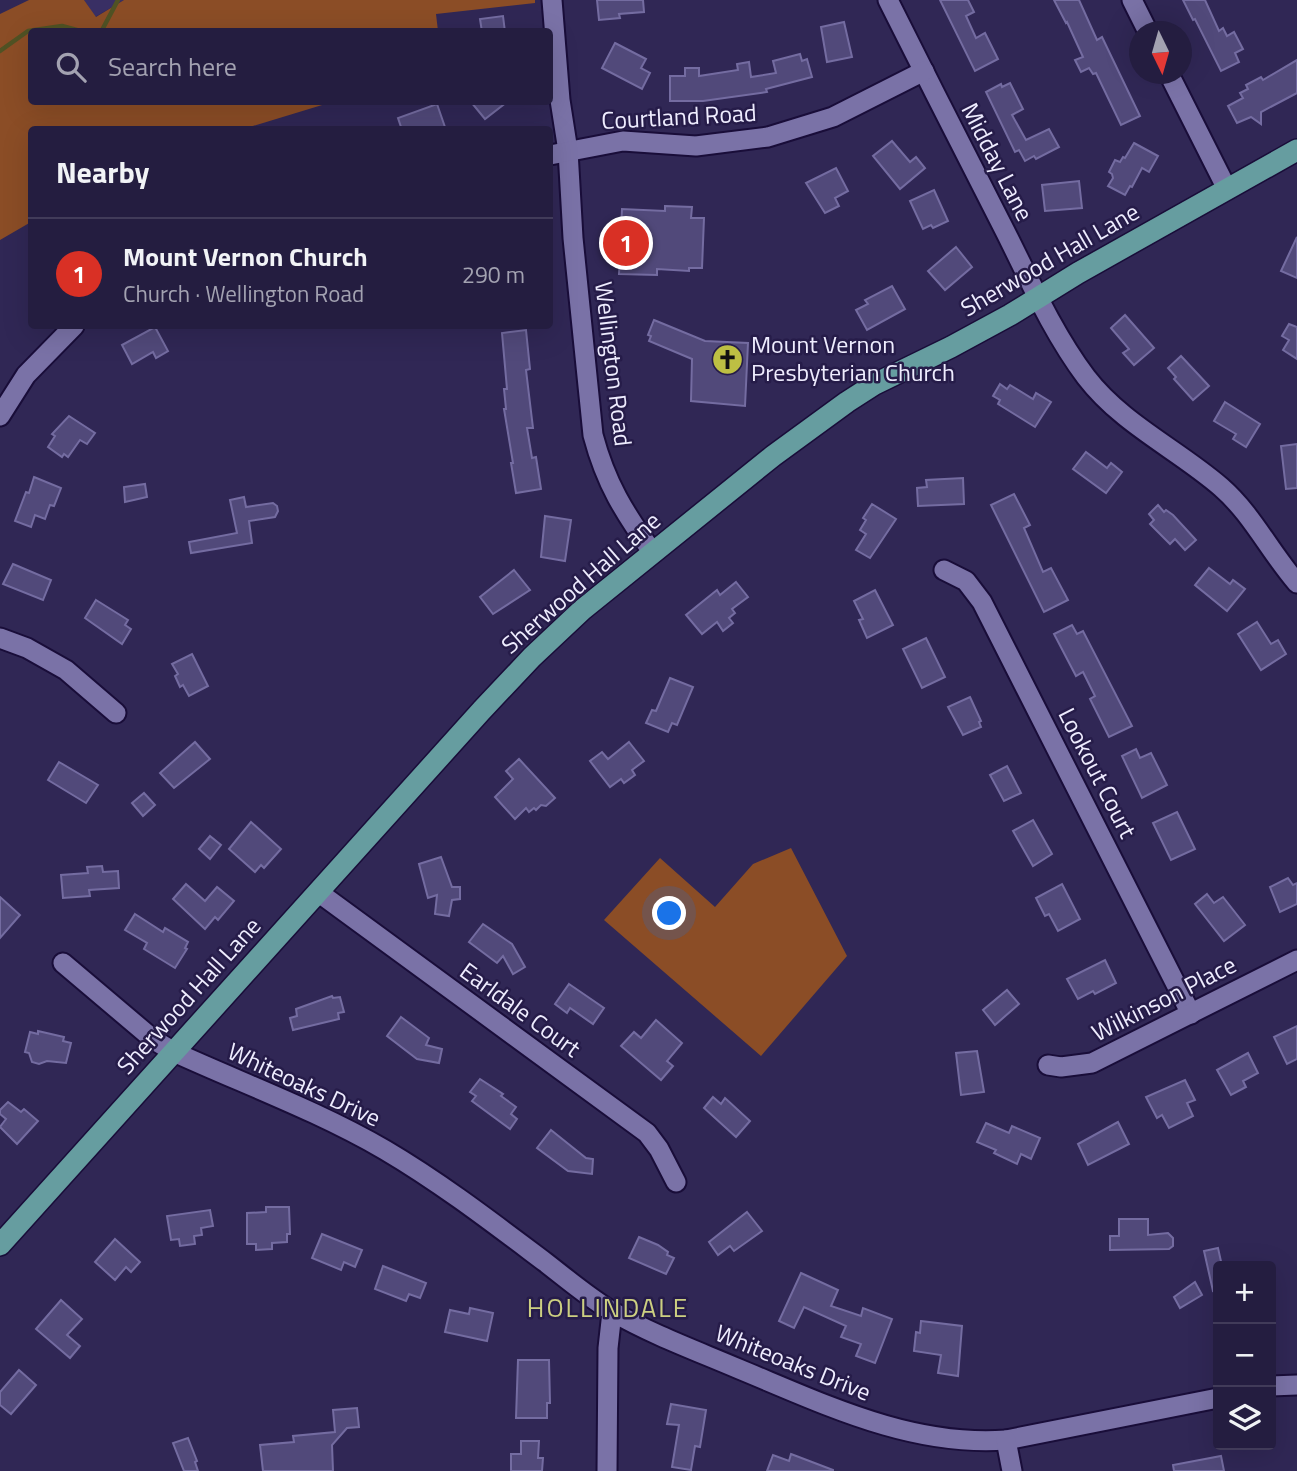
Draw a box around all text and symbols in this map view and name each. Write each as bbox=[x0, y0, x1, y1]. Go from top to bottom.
north arrow bbox=[1129, 21, 1192, 84]
search box bbox=[28, 28, 553, 105]
text: Search here bbox=[108, 47, 237, 86]
icon: search bbox=[52, 48, 90, 86]
street label: Courtland Road bbox=[600, 94, 757, 138]
street label: Midday Lane bbox=[953, 96, 1043, 227]
text: Nearby bbox=[56, 149, 149, 195]
street label: Sherwood Hall Lane bbox=[953, 193, 1146, 325]
pin: 1 bbox=[603, 217, 649, 269]
text: Mount Vernon Church bbox=[123, 237, 368, 276]
text: 1 bbox=[73, 257, 85, 292]
text: 290 m bbox=[462, 257, 525, 292]
text: Church · Wellington Road bbox=[123, 276, 364, 311]
street label: Wellington Road bbox=[586, 279, 642, 448]
place label: Mount Vernon Presbyterian Church bbox=[751, 326, 955, 390]
church icon: Mount Vernon Presbyterian Church bbox=[711, 342, 745, 376]
street label: Sherwood Hall Lane bbox=[493, 503, 668, 662]
street label: Lookout Court bbox=[1050, 701, 1146, 844]
your location bbox=[652, 896, 686, 930]
street label: Sherwood Hall Lane bbox=[108, 909, 269, 1082]
street label: Wilkinson Place bbox=[1085, 946, 1242, 1050]
street label: Earldale Court bbox=[453, 953, 589, 1066]
street label: Whiteoaks Drive bbox=[222, 1033, 387, 1135]
map controls bbox=[1213, 1261, 1276, 1450]
button: + bbox=[1213, 1261, 1276, 1324]
district label: HOLLINDALE bbox=[527, 1288, 689, 1327]
street label: Whiteoaks Drive bbox=[710, 1314, 877, 1410]
button: − bbox=[1213, 1324, 1276, 1387]
button: layers bbox=[1213, 1387, 1276, 1450]

